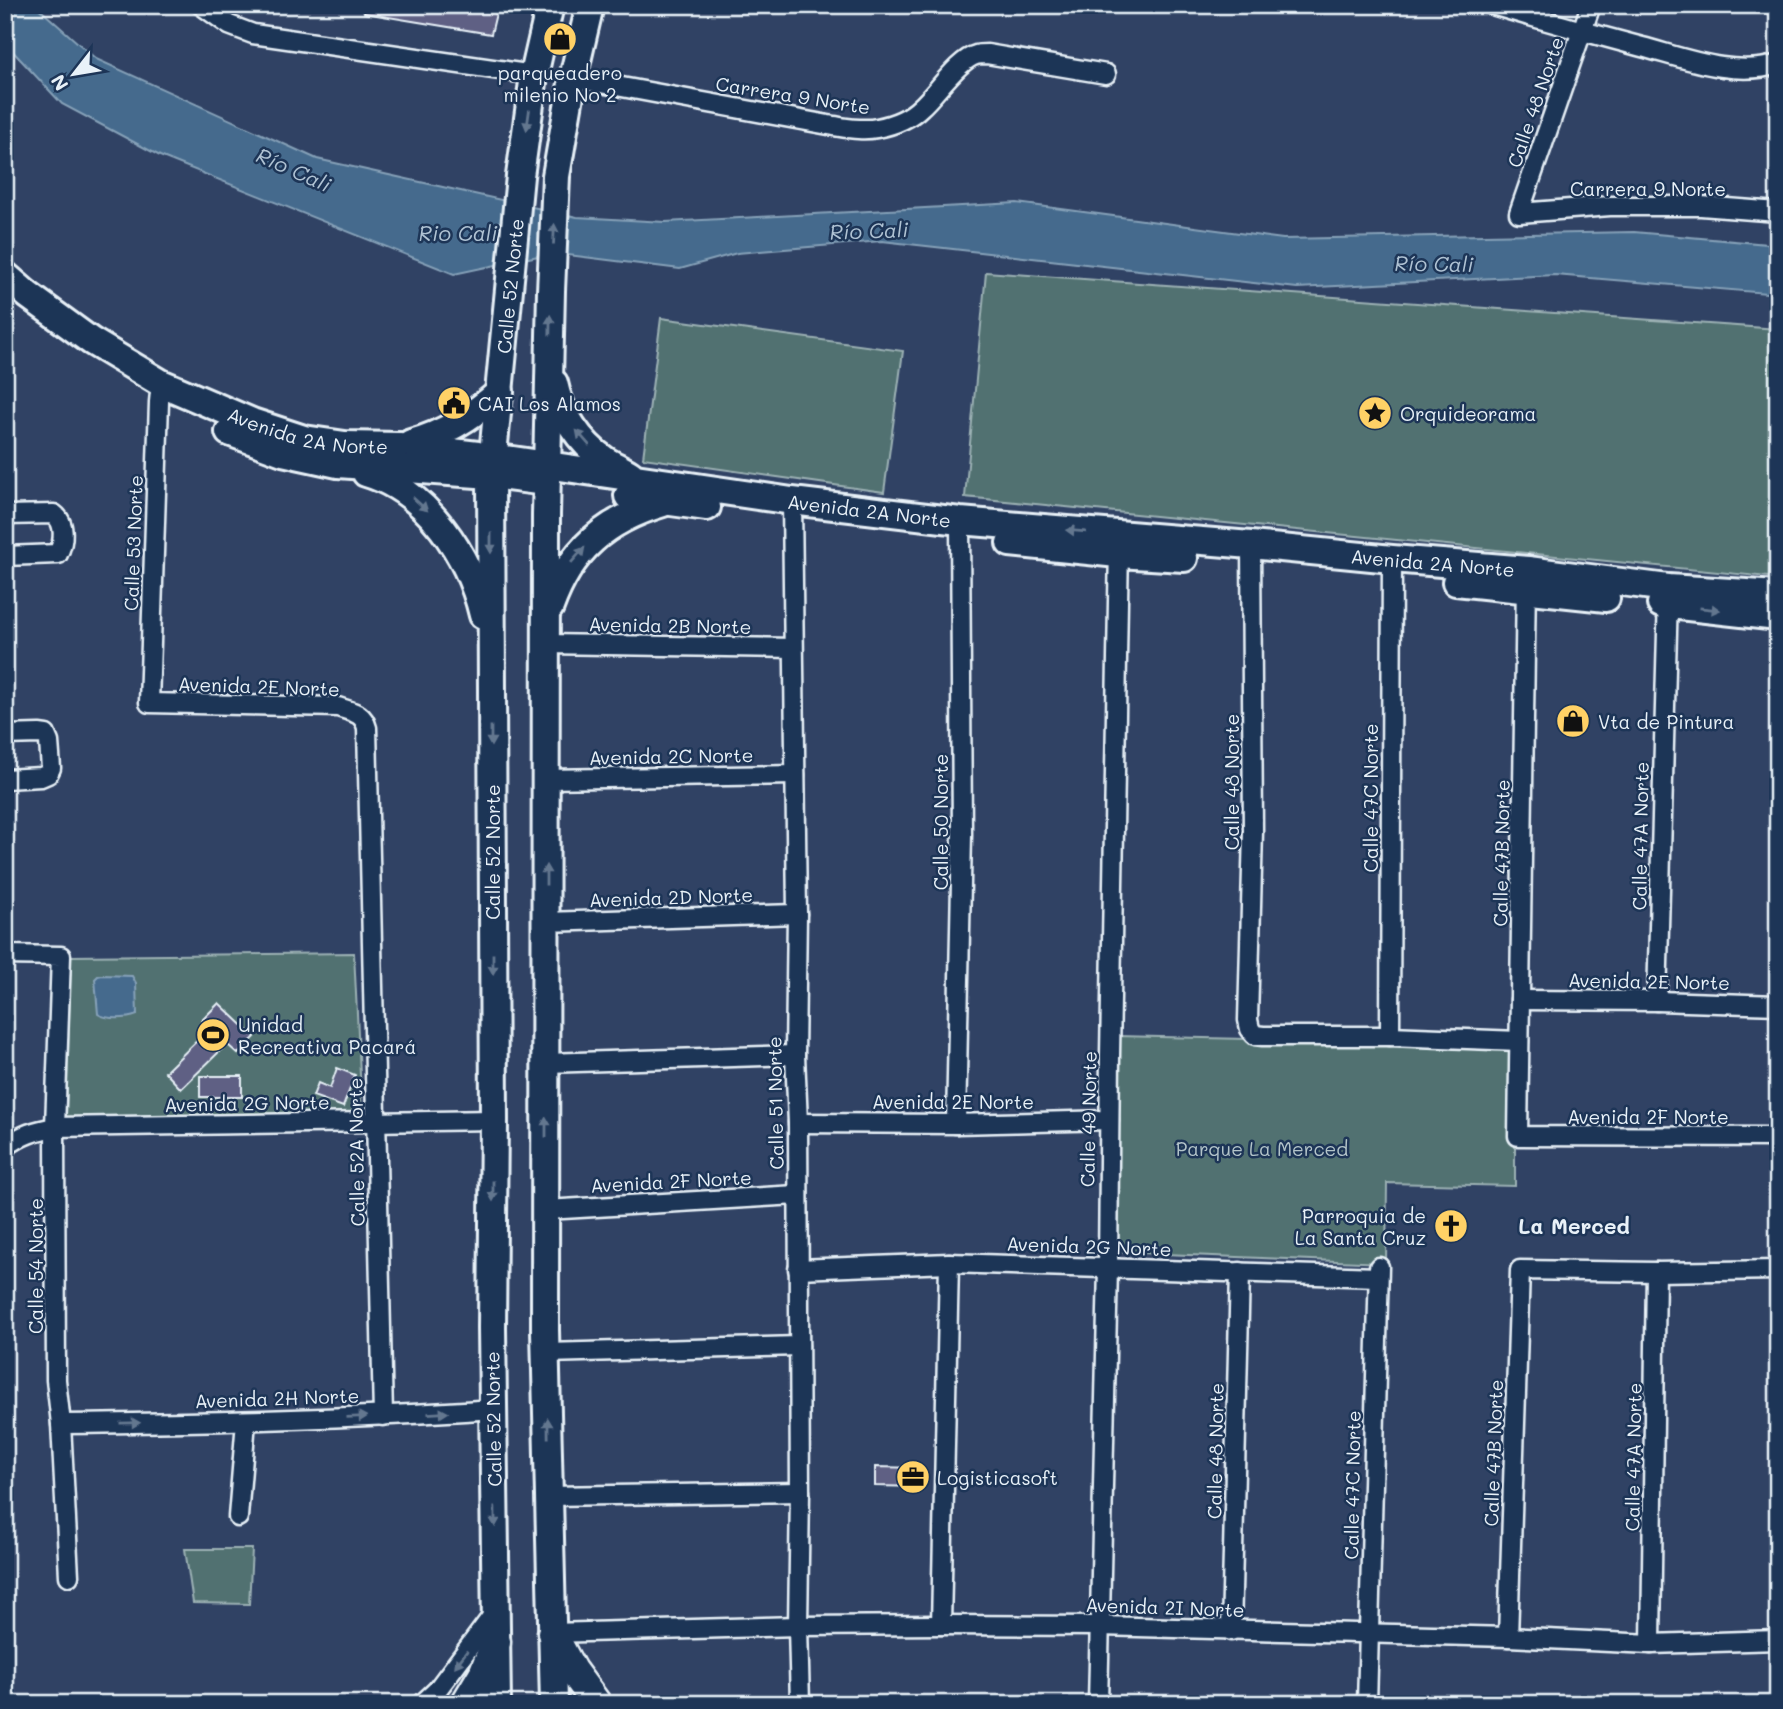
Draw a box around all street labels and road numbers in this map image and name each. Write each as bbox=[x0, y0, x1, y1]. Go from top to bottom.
street label: Calle 48 Norte bbox=[1501, 33, 1569, 171]
street label: Carrera 9 Norte bbox=[714, 70, 872, 120]
street label: Carrera 9 Norte bbox=[1570, 176, 1726, 201]
street label: Calle 52 Norte bbox=[490, 217, 528, 355]
street label: Avenida 2A Norte bbox=[224, 401, 388, 458]
street label: Calle 53 Norte bbox=[118, 475, 148, 611]
street label: Avenida 2A Norte bbox=[786, 488, 952, 532]
street label: Avenida 2A Norte bbox=[1350, 542, 1516, 581]
street label: Avenida 2B Norte bbox=[588, 611, 752, 639]
street label: Avenida 2E Norte bbox=[178, 671, 340, 701]
street label: Calle 48 Norte bbox=[1219, 714, 1244, 850]
street label: Calle 47C Norte bbox=[1358, 723, 1383, 873]
street label: Avenida 2C Norte bbox=[589, 742, 753, 770]
street label: Calle 50 Norte bbox=[928, 754, 953, 890]
street label: Calle 47A Norte bbox=[1626, 761, 1654, 911]
street label: Calle 47B Norte bbox=[1487, 779, 1515, 927]
street label: Calle 52 Norte bbox=[480, 784, 505, 920]
street label: Avenida 2D Norte bbox=[589, 882, 753, 912]
street label: Avenida 2E Norte bbox=[1568, 967, 1730, 995]
street label: Calle 51 Norte bbox=[761, 1036, 789, 1170]
street label: Calle 49 Norte bbox=[1074, 1051, 1102, 1187]
street label: Calle 52A Norte bbox=[342, 1077, 370, 1227]
street label: Avenida 2G Norte bbox=[164, 1089, 330, 1117]
street label: Avenida 2E Norte bbox=[872, 1089, 1034, 1114]
street label: Avenida 2F Norte bbox=[1567, 1104, 1729, 1129]
street label: Avenida 2F Norte bbox=[590, 1164, 752, 1198]
street label: Calle 54 Norte bbox=[23, 1198, 48, 1334]
street label: Avenida 2G Norte bbox=[1006, 1231, 1172, 1261]
street label: Calle 52 Norte bbox=[479, 1351, 507, 1487]
street label: Calle 47B Norte bbox=[1478, 1379, 1508, 1527]
street label: Calle 47A Norte bbox=[1619, 1382, 1647, 1532]
street label: Avenida 2H Norte bbox=[194, 1383, 360, 1413]
street label: Calle 48 Norte bbox=[1201, 1383, 1229, 1519]
street label: Calle 47C Norte bbox=[1338, 1410, 1366, 1560]
street label: Avenida 2I Norte bbox=[1085, 1592, 1245, 1622]

